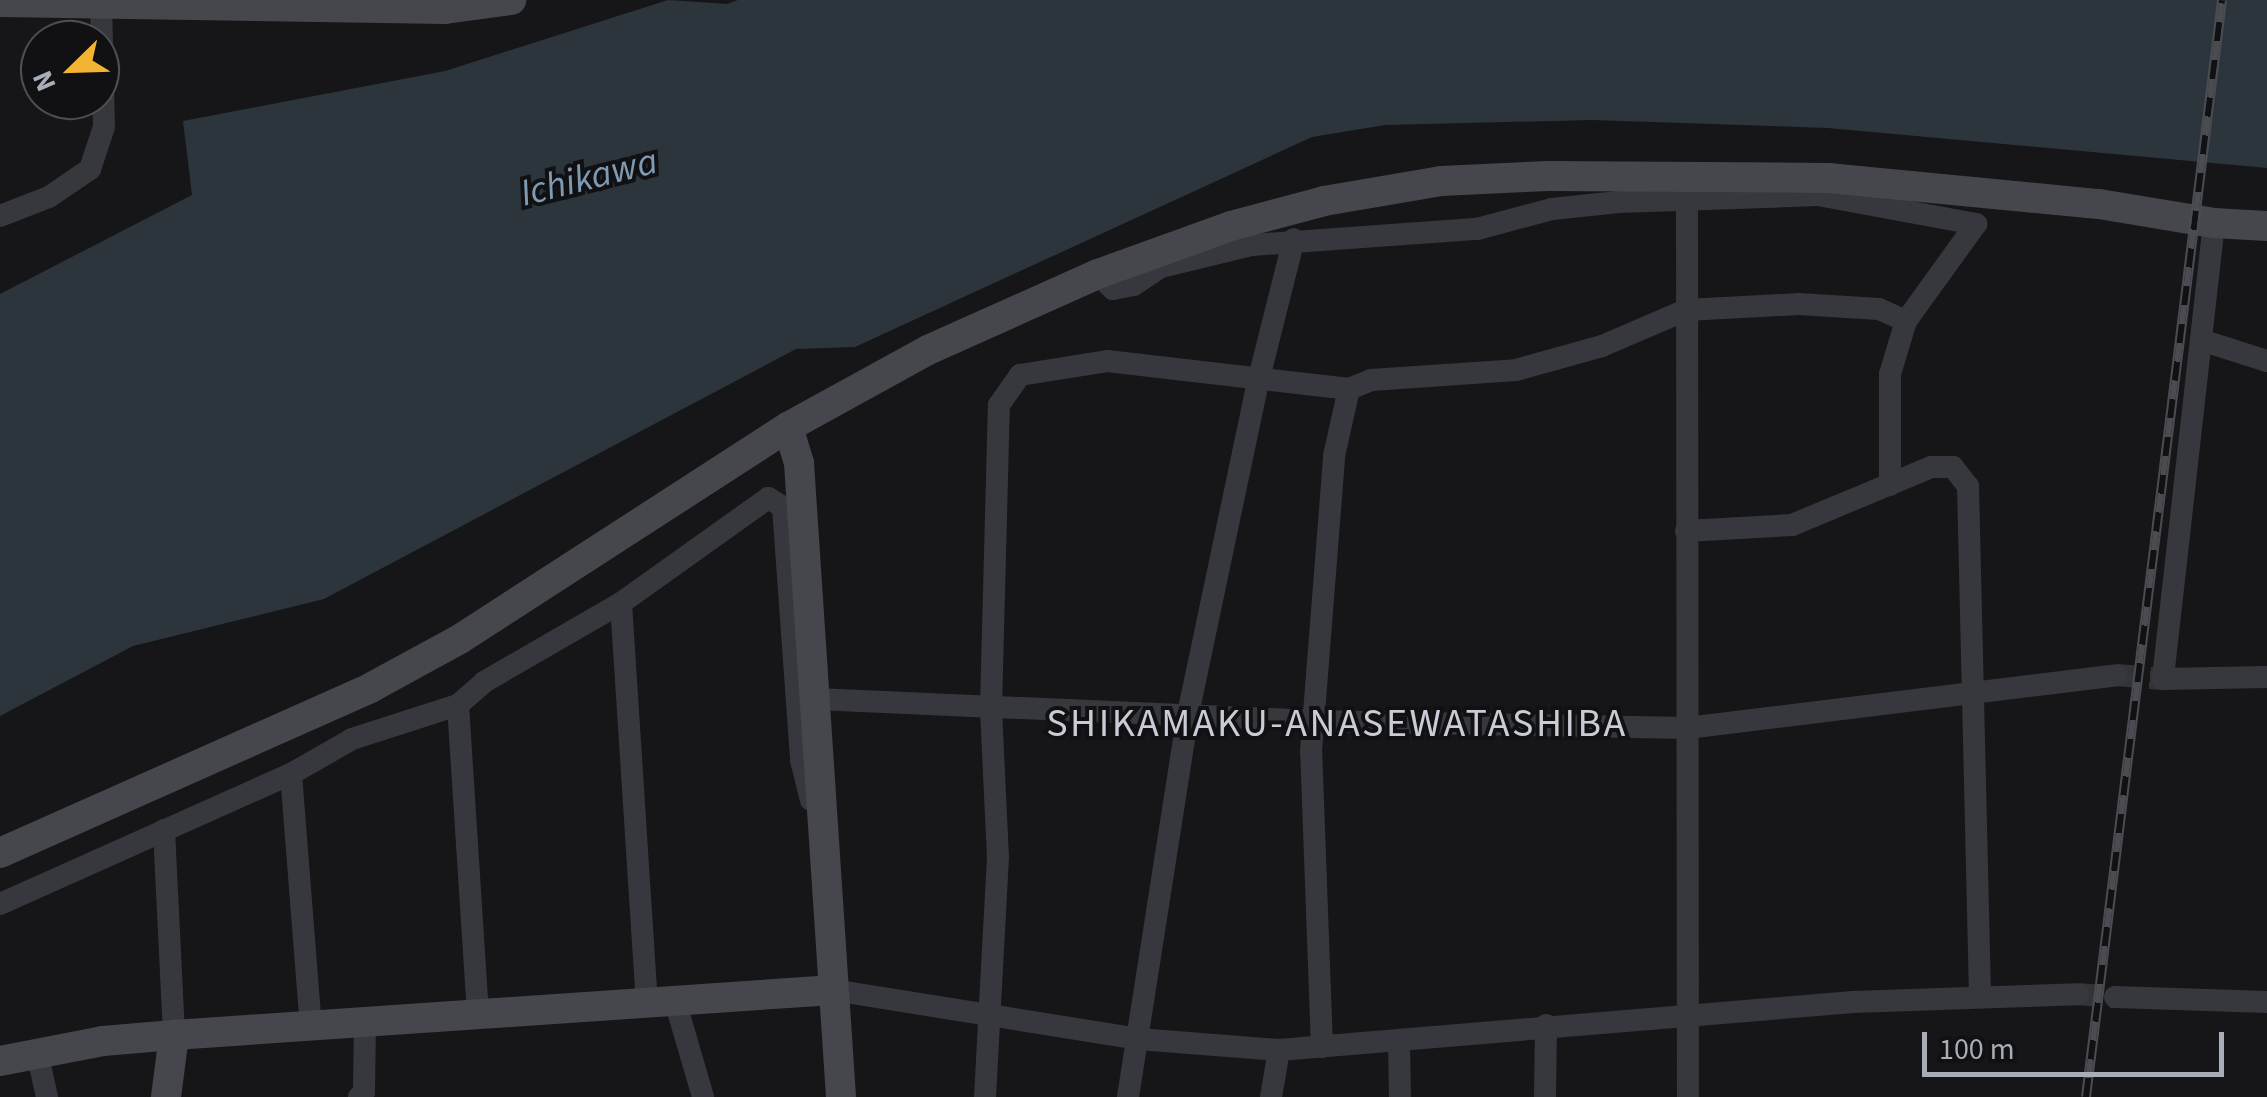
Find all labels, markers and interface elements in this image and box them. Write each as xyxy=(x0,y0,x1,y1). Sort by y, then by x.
north arrow xyxy=(20,20,120,120)
text: N xyxy=(22,65,66,97)
water label: Ichikawa xyxy=(516,139,662,217)
district label: SHIKAMAKU-ANASEWATASHIBA xyxy=(1046,700,1628,748)
scale bar xyxy=(1927,1012,2230,1074)
text: 100 m xyxy=(1939,1028,2015,1071)

